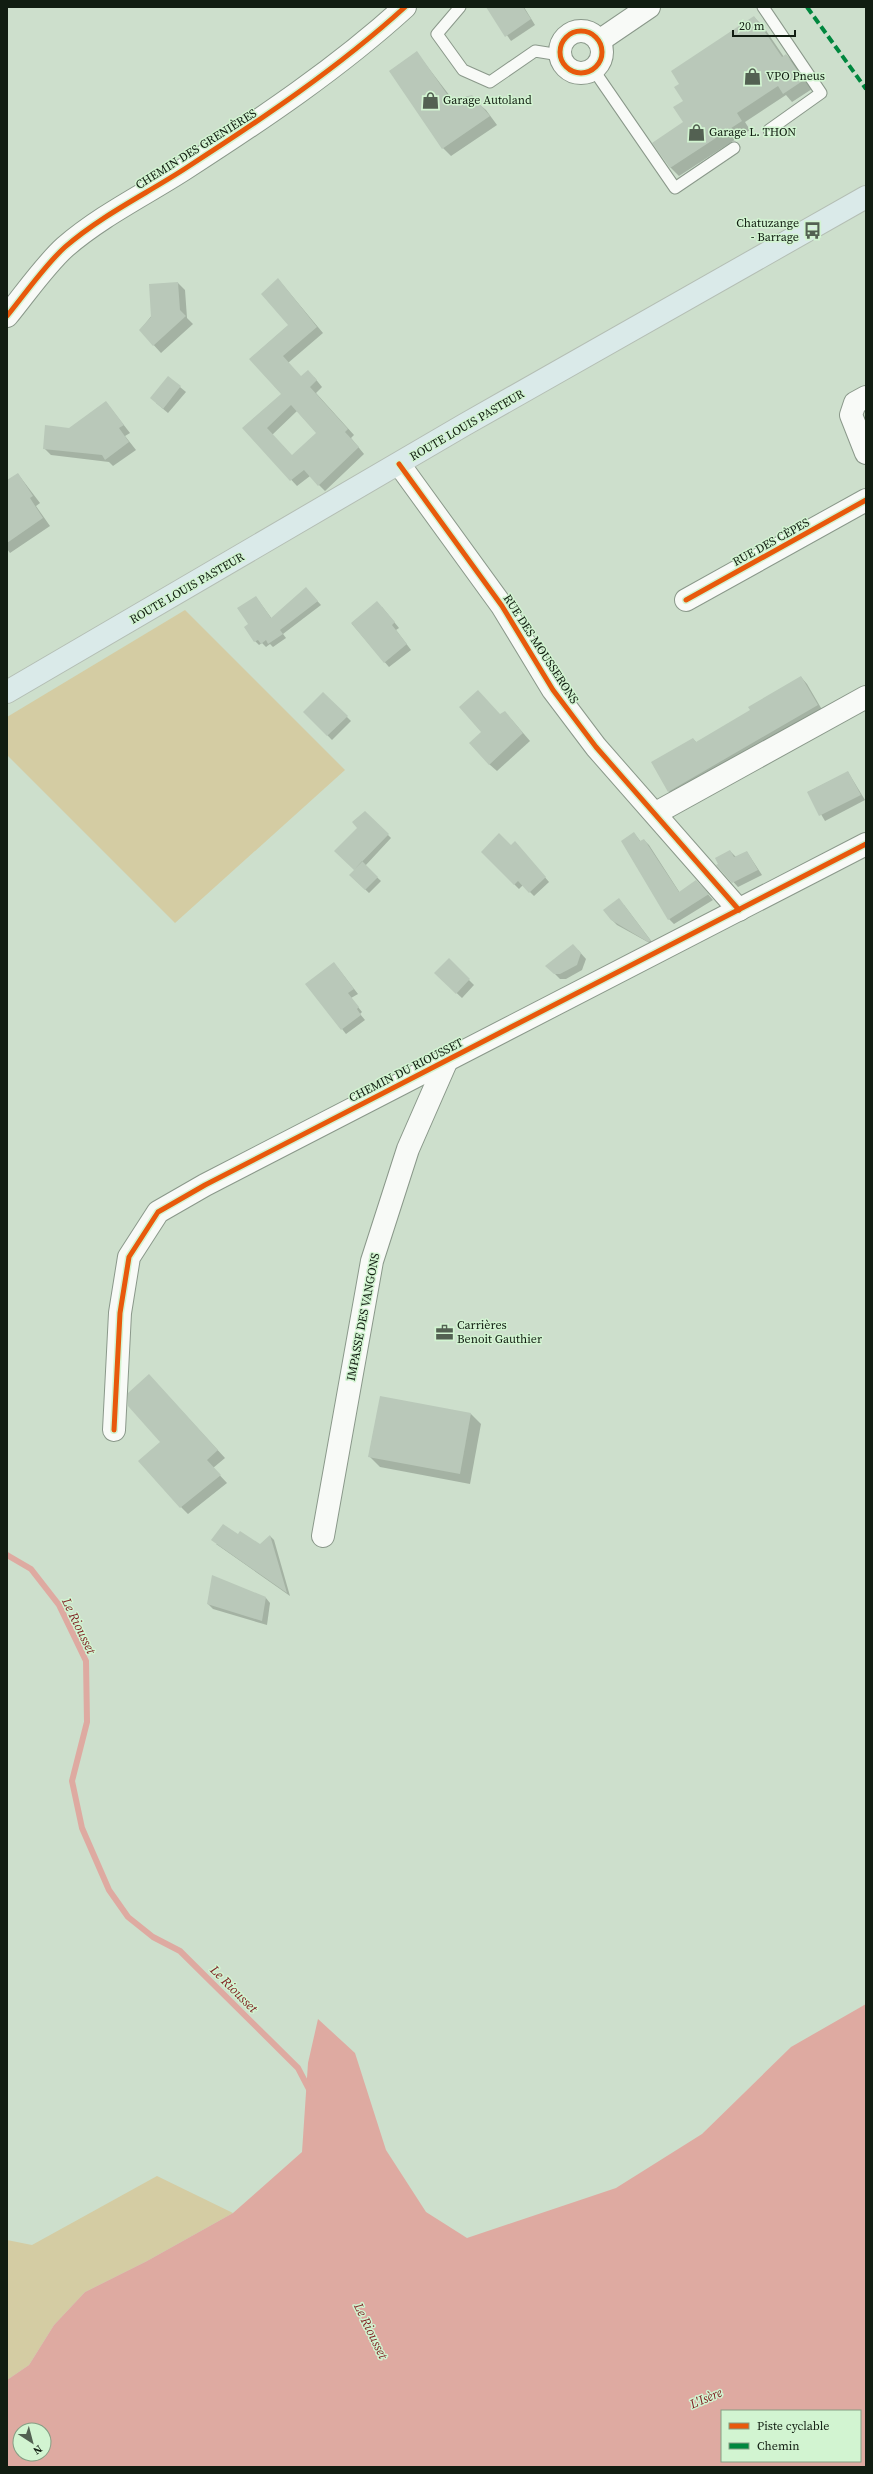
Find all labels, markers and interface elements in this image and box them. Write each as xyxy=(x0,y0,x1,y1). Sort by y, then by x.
scale bar xyxy=(733,12,795,38)
text: 20 m xyxy=(739,18,765,34)
shop icon: VPO Pneus xyxy=(743,66,763,86)
place label: VPO Pneus xyxy=(766,68,825,84)
shop icon: Garage Autoland xyxy=(420,90,440,110)
place label: Garage Autoland xyxy=(443,92,532,108)
street label: CHEMIN DES GRENIÈRES xyxy=(132,105,260,193)
shop icon: Garage L. THON xyxy=(686,122,706,142)
place label: Garage L. THON xyxy=(709,124,796,140)
place label: Chatuzange - Barrage xyxy=(736,215,799,245)
bus stop icon: Chatuzange - Barrage xyxy=(802,220,822,240)
street label: ROUTE LOUIS PASTEUR xyxy=(407,386,527,464)
street label: RUE DES CÈPES xyxy=(730,514,812,570)
street label: ROUTE LOUIS PASTEUR xyxy=(127,549,247,627)
street label: RUE DES MOUSSERONS xyxy=(500,591,582,707)
street label: CHEMIN DU RIOUSSET xyxy=(346,1034,467,1106)
street label: IMPASSE DES VANGONS xyxy=(343,1252,383,1382)
place label: Carrières Benoit Gauthier xyxy=(457,1317,542,1347)
office icon: Carrières Benoit Gauthier xyxy=(434,1322,454,1342)
water label: Le Riousset xyxy=(58,1594,100,1658)
water label: Le Riousset xyxy=(206,1961,262,2017)
water label: Le Riousset xyxy=(350,2299,392,2363)
water label: L'Isère xyxy=(686,2383,725,2413)
legend xyxy=(721,2410,861,2462)
text: Piste cyclable xyxy=(757,2418,829,2434)
north arrow xyxy=(12,2422,52,2462)
text: Chemin xyxy=(757,2438,800,2454)
text: N xyxy=(30,2441,45,2458)

